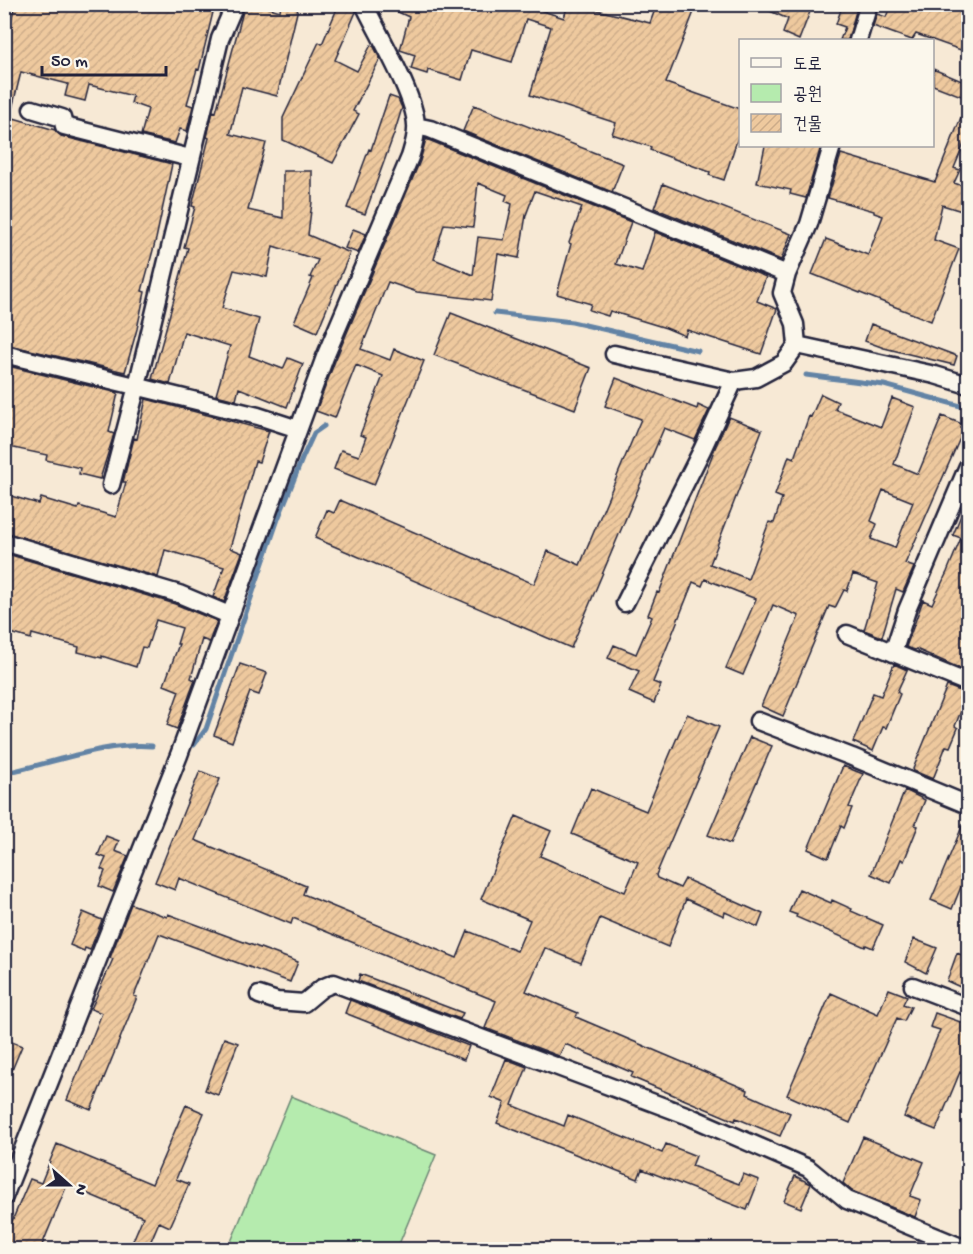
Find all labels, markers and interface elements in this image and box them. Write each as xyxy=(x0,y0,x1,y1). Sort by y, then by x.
scale bar xyxy=(42,39,166,77)
legend xyxy=(739,39,934,147)
text: 50 m xyxy=(51,52,88,73)
text: 도로 xyxy=(793,55,822,76)
text: 공원 xyxy=(793,85,822,106)
text: 건물 xyxy=(793,115,822,136)
north arrow xyxy=(39,1155,99,1215)
text: N xyxy=(69,1181,90,1198)

